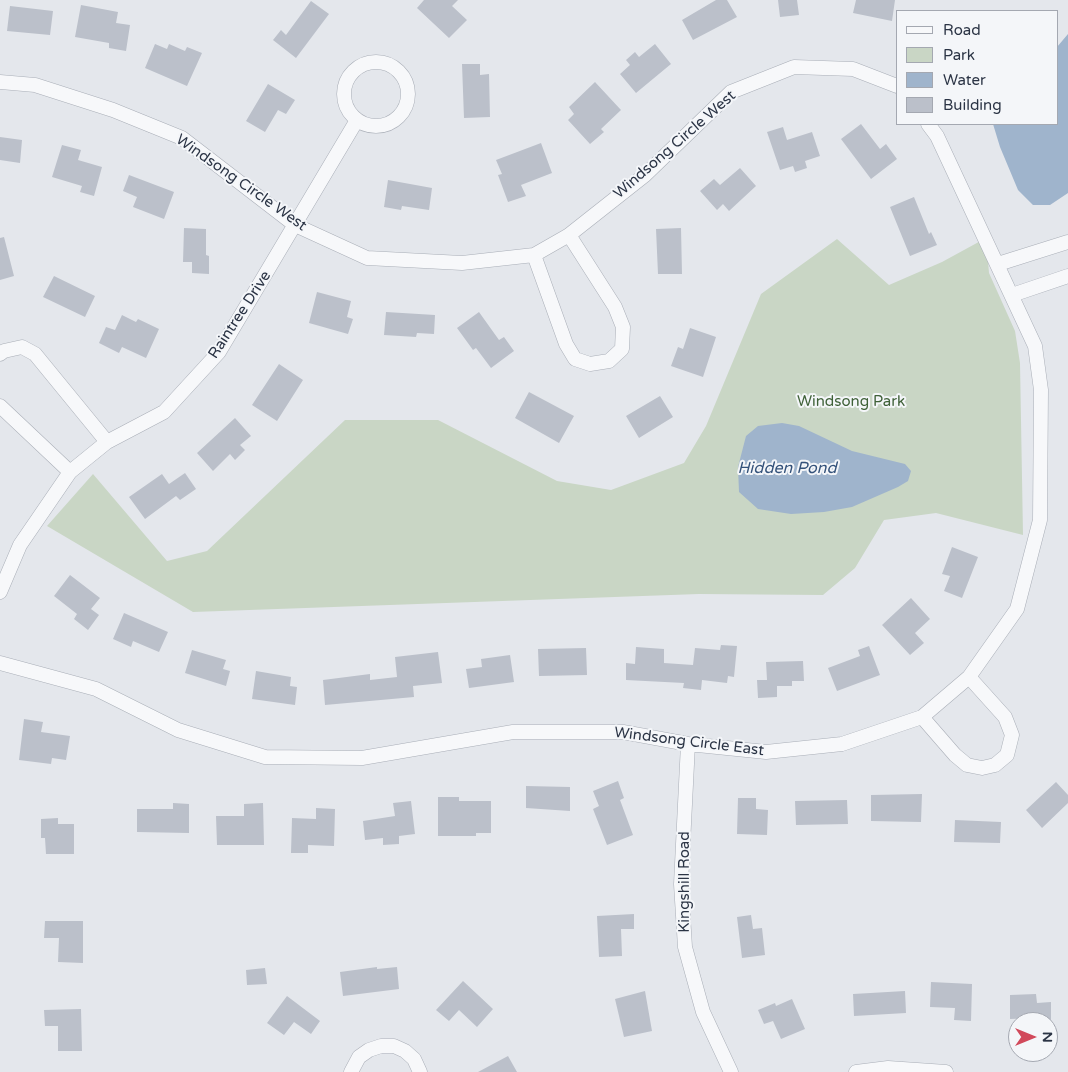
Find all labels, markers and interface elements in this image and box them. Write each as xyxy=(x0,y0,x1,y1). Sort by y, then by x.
legend xyxy=(896,10,1058,125)
text: Road xyxy=(943,21,981,39)
text: Park xyxy=(943,46,975,64)
text: Water xyxy=(943,71,986,89)
street label: Windsong Circle West xyxy=(610,87,740,203)
text: Building xyxy=(943,96,1002,114)
street label: Windsong Circle West xyxy=(172,131,310,235)
street label: Raintree Drive xyxy=(205,268,275,362)
park label: Windsong Park xyxy=(797,393,905,411)
water label: Hidden Pond xyxy=(737,459,837,479)
street label: Windsong Circle East xyxy=(613,724,765,760)
street label: Kingshill Road xyxy=(676,831,694,933)
north arrow xyxy=(1008,1012,1058,1062)
text: N xyxy=(1039,1031,1056,1043)

